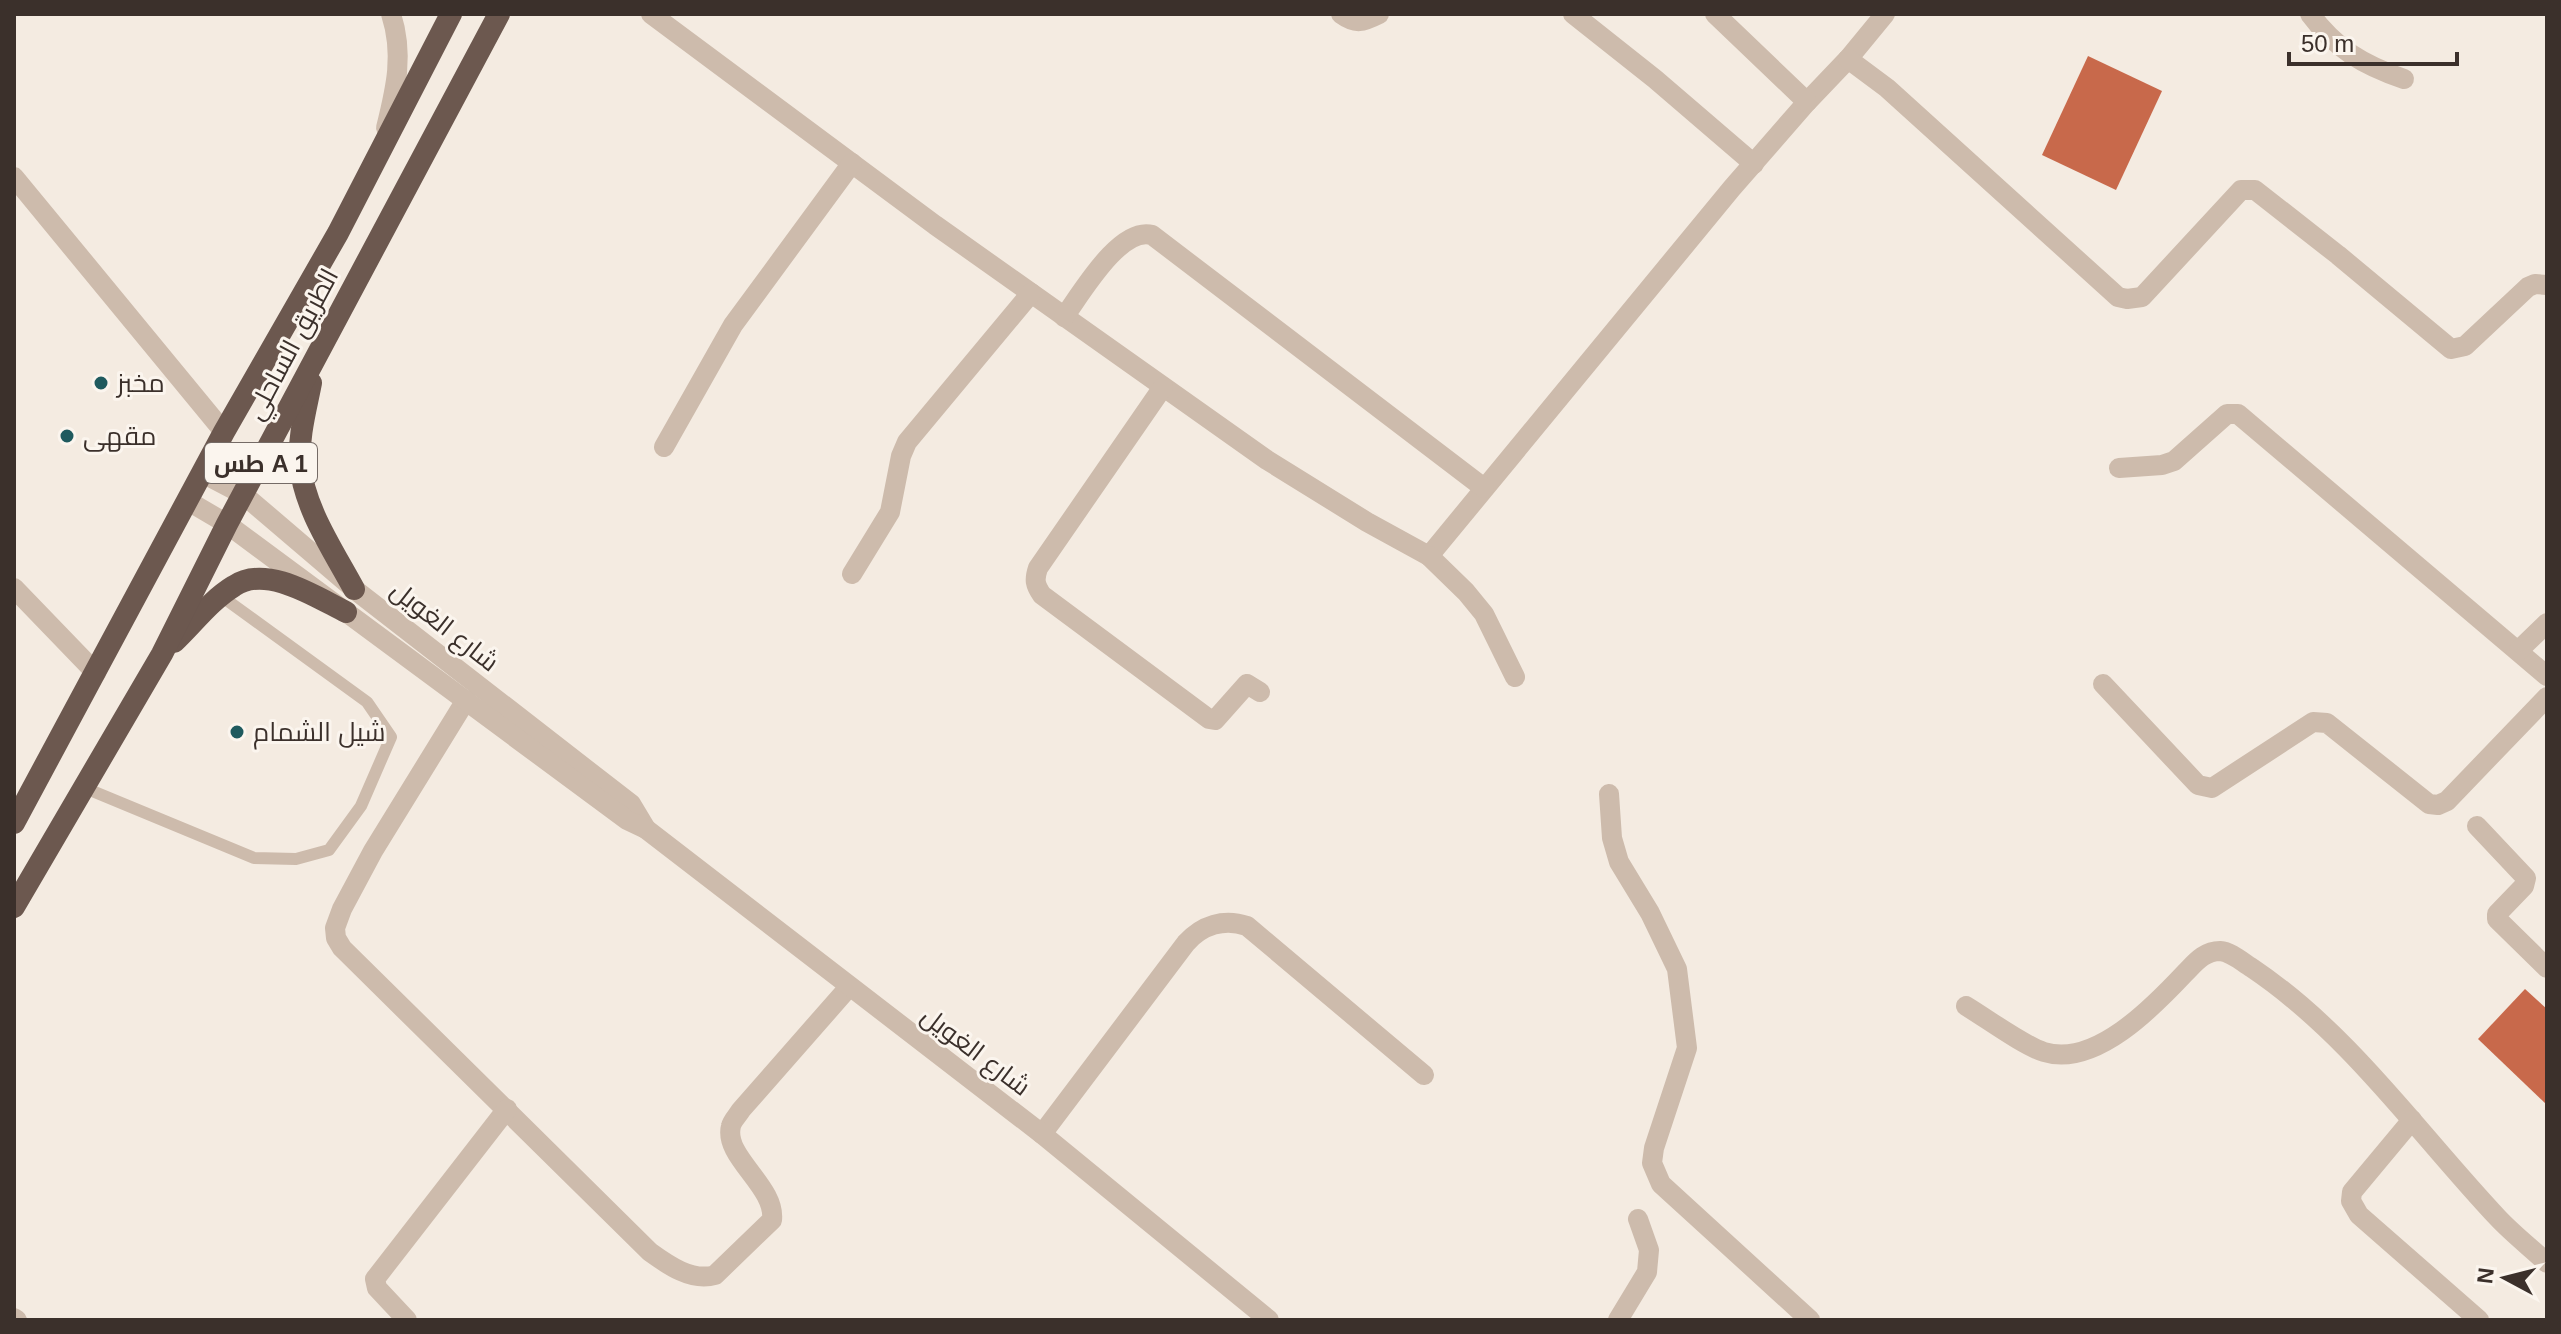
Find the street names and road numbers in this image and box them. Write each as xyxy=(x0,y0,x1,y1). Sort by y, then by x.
street label: الطريق الساحلي xyxy=(240,263,350,428)
road number: طس A 1 xyxy=(205,443,317,483)
street label: شارع الغويل xyxy=(384,575,505,679)
street label: شارع الغويل xyxy=(914,1000,1036,1103)

